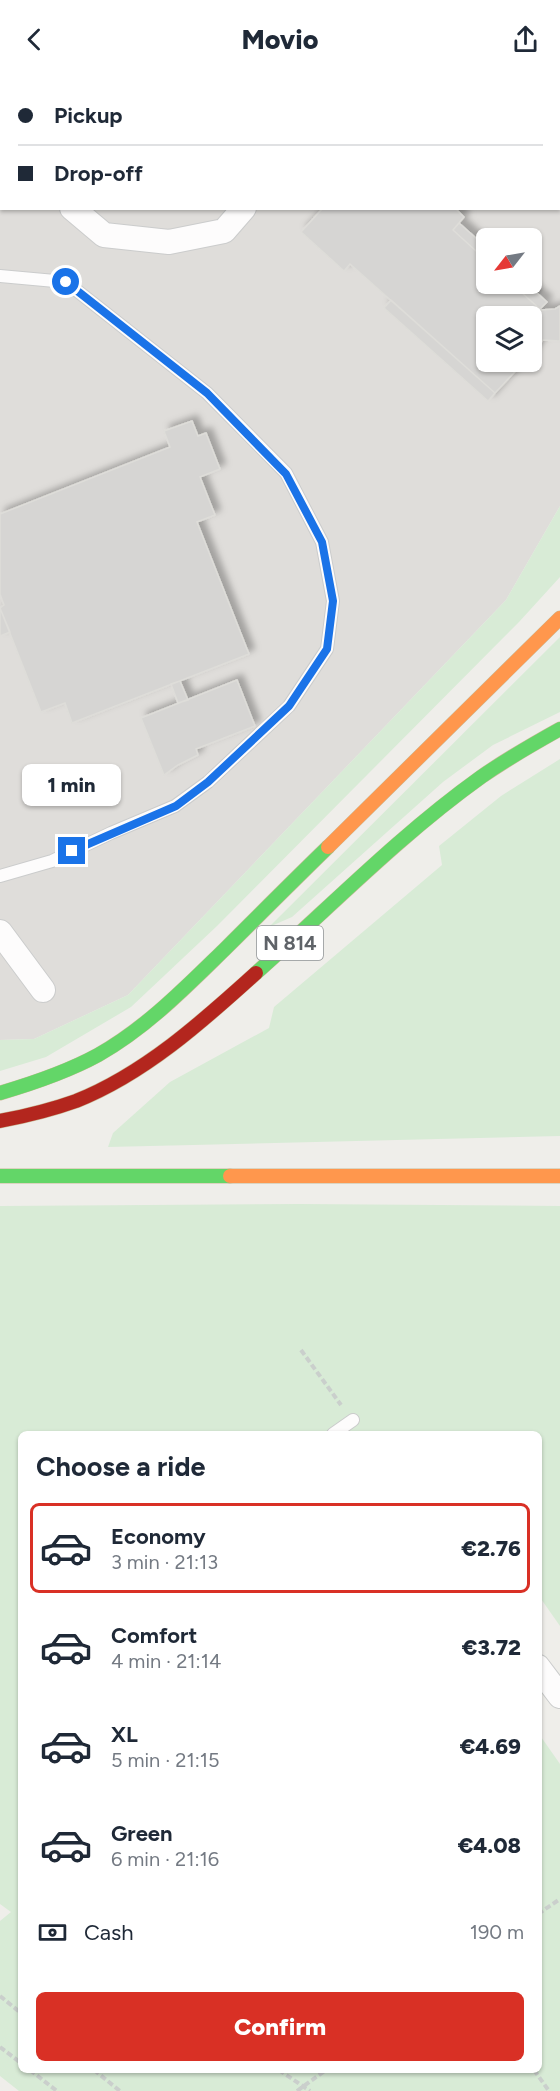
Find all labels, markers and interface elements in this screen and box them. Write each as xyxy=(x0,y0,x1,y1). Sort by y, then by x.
icon: back xyxy=(18,23,51,56)
text: Movio xyxy=(242,23,318,56)
icon: share xyxy=(509,23,542,56)
text: Pickup xyxy=(54,102,123,129)
text: Drop-off xyxy=(54,160,143,187)
north arrow xyxy=(476,228,542,294)
map controls xyxy=(476,228,542,372)
route start xyxy=(52,268,79,295)
button: layers xyxy=(476,306,542,372)
callout: 1 min xyxy=(22,764,122,806)
text: 1 min xyxy=(48,773,95,797)
route end xyxy=(58,837,85,864)
road number: N 814 xyxy=(257,926,323,960)
text: Choose a ride xyxy=(36,1450,205,1483)
icon: car xyxy=(39,1521,93,1575)
text: Economy xyxy=(111,1523,206,1550)
text: €2.76 xyxy=(461,1535,521,1562)
text: 3 min · 21:13 xyxy=(111,1550,218,1574)
icon: car xyxy=(39,1620,93,1674)
text: Comfort xyxy=(111,1622,197,1649)
text: €3.72 xyxy=(462,1634,521,1661)
text: 4 min · 21:14 xyxy=(111,1649,221,1673)
icon: car xyxy=(39,1719,93,1773)
text: XL xyxy=(111,1721,138,1748)
text: €4.69 xyxy=(460,1733,521,1760)
text: 5 min · 21:15 xyxy=(111,1748,219,1772)
icon: car xyxy=(39,1818,93,1872)
text: Green xyxy=(111,1820,173,1847)
text: €4.08 xyxy=(458,1832,521,1859)
text: 6 min · 21:16 xyxy=(111,1847,219,1871)
icon: cash xyxy=(36,1916,69,1949)
text: Cash xyxy=(84,1919,134,1946)
text: 190 m xyxy=(470,1920,524,1944)
button: Confirm xyxy=(36,1992,524,2061)

